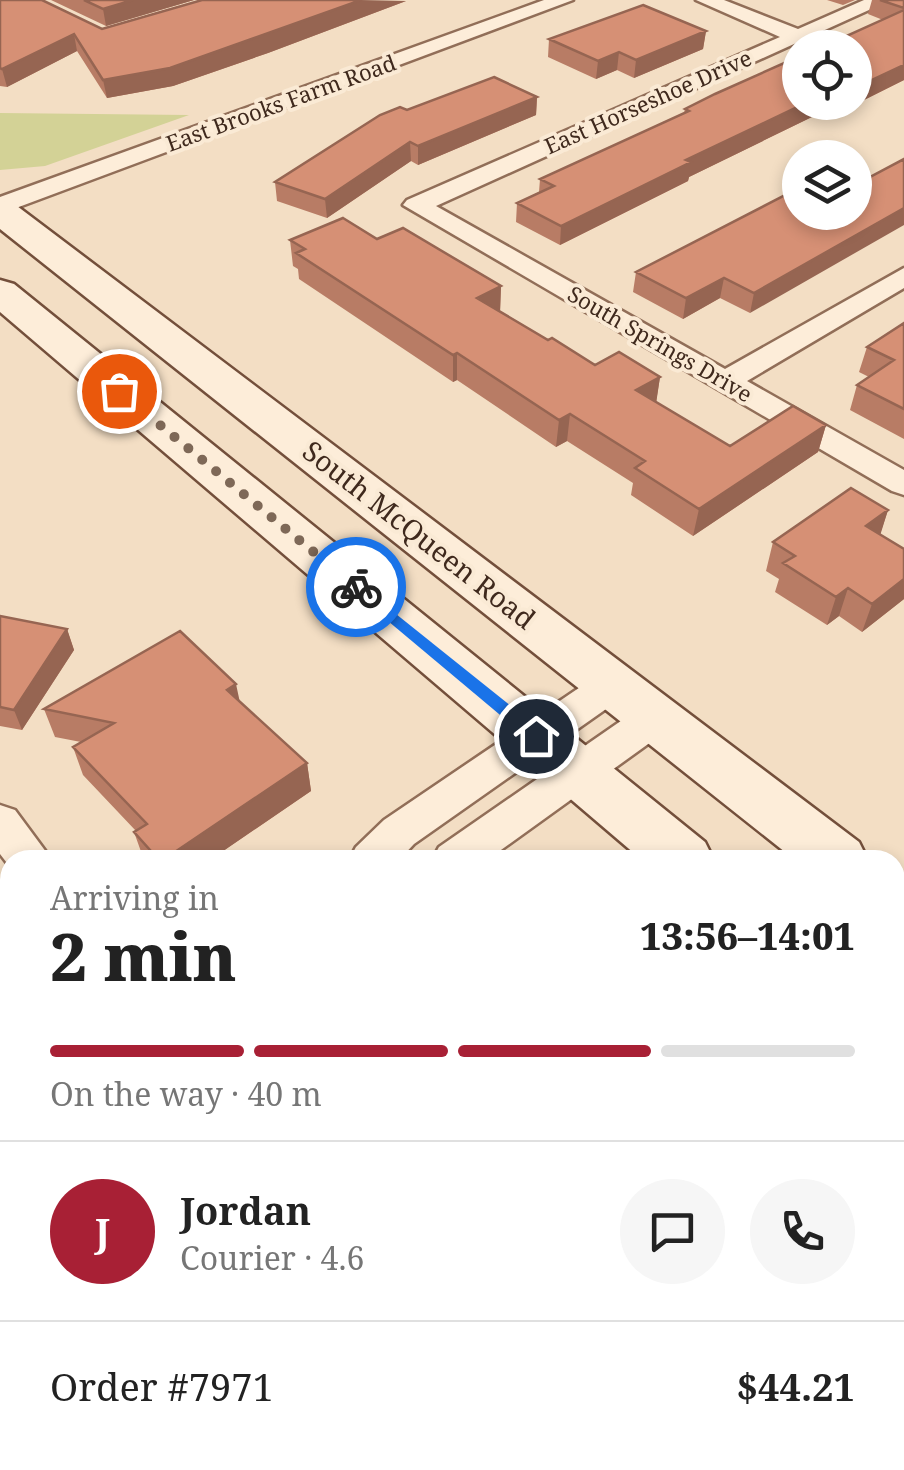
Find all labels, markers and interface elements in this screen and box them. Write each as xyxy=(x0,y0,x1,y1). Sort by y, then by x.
map controls xyxy=(782,30,872,230)
button: locate xyxy=(782,30,872,120)
street label: East Horseshoe Drive xyxy=(539,42,756,160)
street label: East Brooks Farm Road xyxy=(162,46,400,158)
button: layers xyxy=(782,140,872,230)
street label: South Springs Drive xyxy=(563,278,758,408)
pin xyxy=(77,349,162,434)
icon: bag xyxy=(92,364,147,419)
street label: South McQueen Road xyxy=(295,431,544,637)
courier xyxy=(306,537,406,637)
icon: bike xyxy=(329,560,384,615)
pin xyxy=(494,694,579,779)
icon: home xyxy=(509,709,564,764)
text: Arriving in xyxy=(50,876,219,919)
text: 13:56–14:01 xyxy=(640,909,855,961)
text: 2 min xyxy=(50,912,237,1000)
text: On the way · 40 m xyxy=(50,1072,322,1115)
button: chat xyxy=(620,1179,725,1284)
button: phone xyxy=(750,1179,855,1284)
text: Jordan xyxy=(180,1184,311,1236)
text: J xyxy=(95,1205,110,1257)
text: Courier · 4.6 xyxy=(180,1236,364,1279)
text: Order #7971 xyxy=(50,1360,274,1412)
text: $44.21 xyxy=(736,1360,855,1412)

